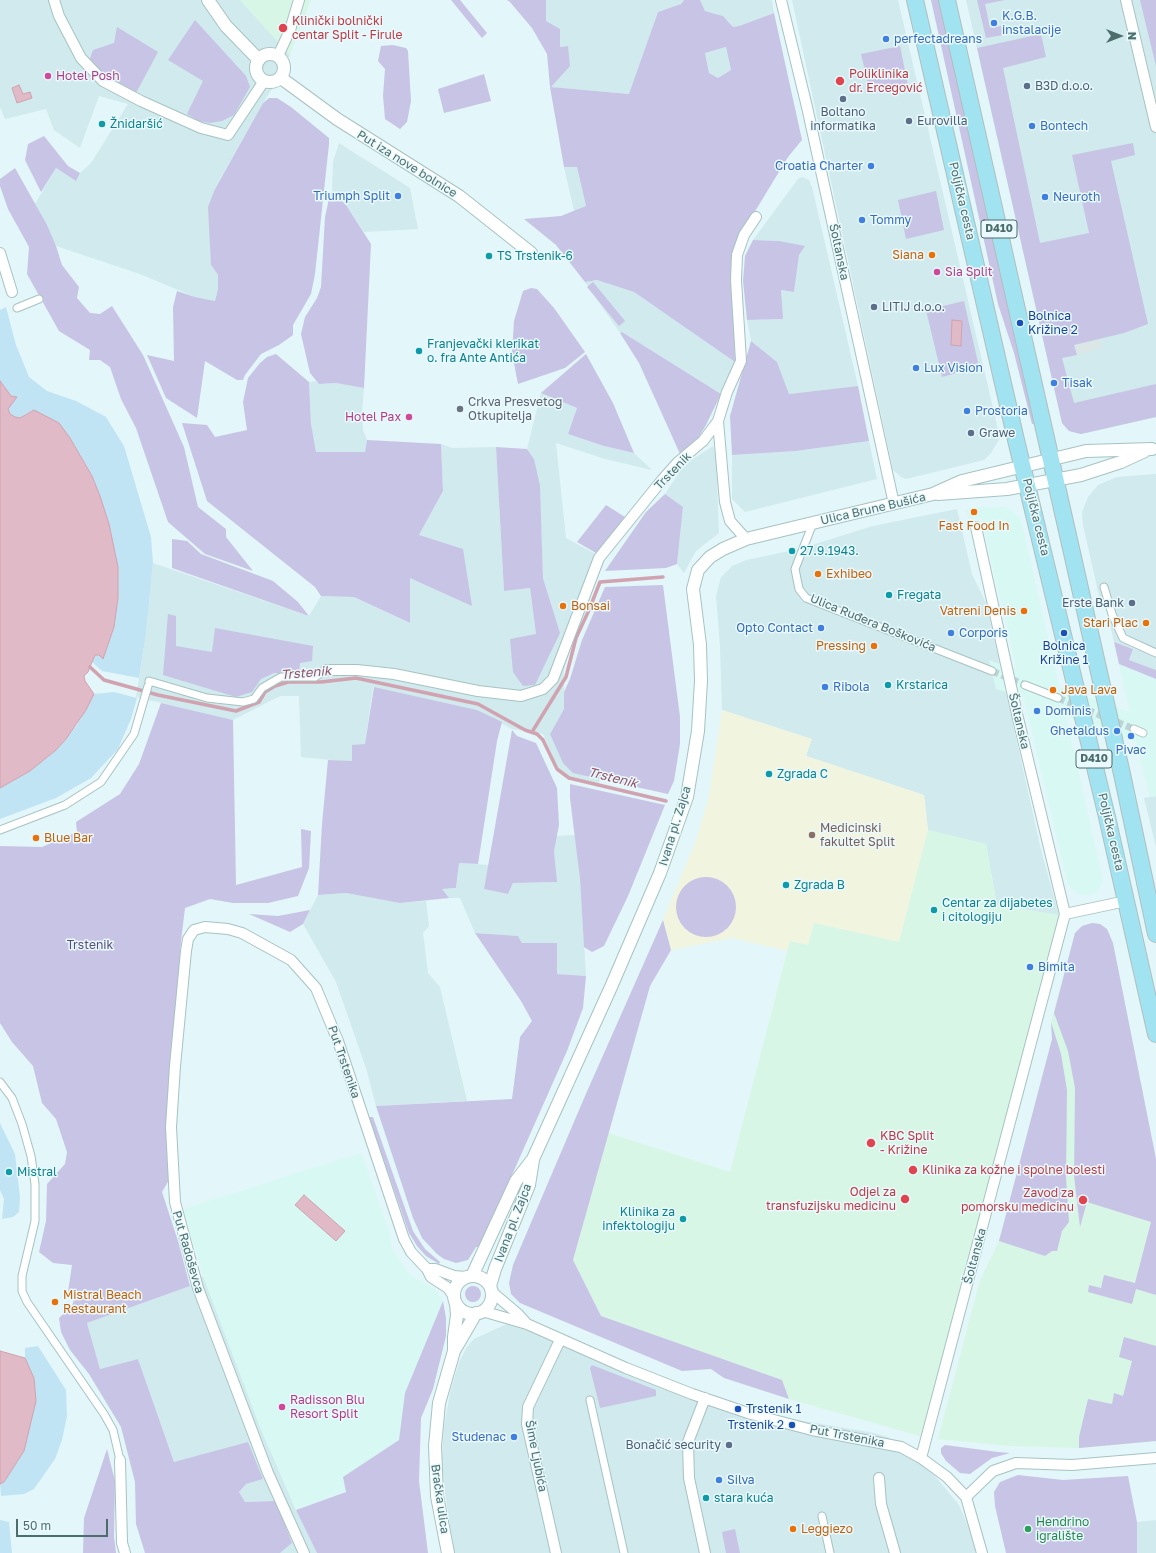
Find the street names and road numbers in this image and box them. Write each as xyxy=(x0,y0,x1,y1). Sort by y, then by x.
street label: Put iza nove bolnice xyxy=(354,127,460,201)
street label: Poljička cesta xyxy=(946,161,978,241)
road number: D410 xyxy=(981,220,1017,238)
street label: Šoltanska xyxy=(826,223,852,281)
street label: Trstenik xyxy=(652,449,694,493)
street label: Poljička cesta xyxy=(1019,477,1053,557)
street label: Ulica Brune Bušića xyxy=(819,490,927,528)
street label: Ulica Ruđera Boškovića xyxy=(808,591,938,655)
street label: Šoltanska xyxy=(1006,691,1032,751)
road number: D410 xyxy=(1076,750,1112,768)
street label: Ivana pl. Zajca xyxy=(656,784,694,868)
street label: Poljička cesta xyxy=(1095,792,1127,872)
street label: Put Trstenika xyxy=(325,1024,363,1100)
street label: Ivana pl. Zajca xyxy=(491,1182,535,1264)
street label: Put Radoševca xyxy=(169,1209,207,1295)
street label: Šoltanska xyxy=(961,1226,989,1286)
street label: Šime Ljubića xyxy=(522,1419,550,1493)
street label: Put Trstenika xyxy=(808,1422,886,1450)
street label: Bračka ulica xyxy=(428,1463,452,1535)

